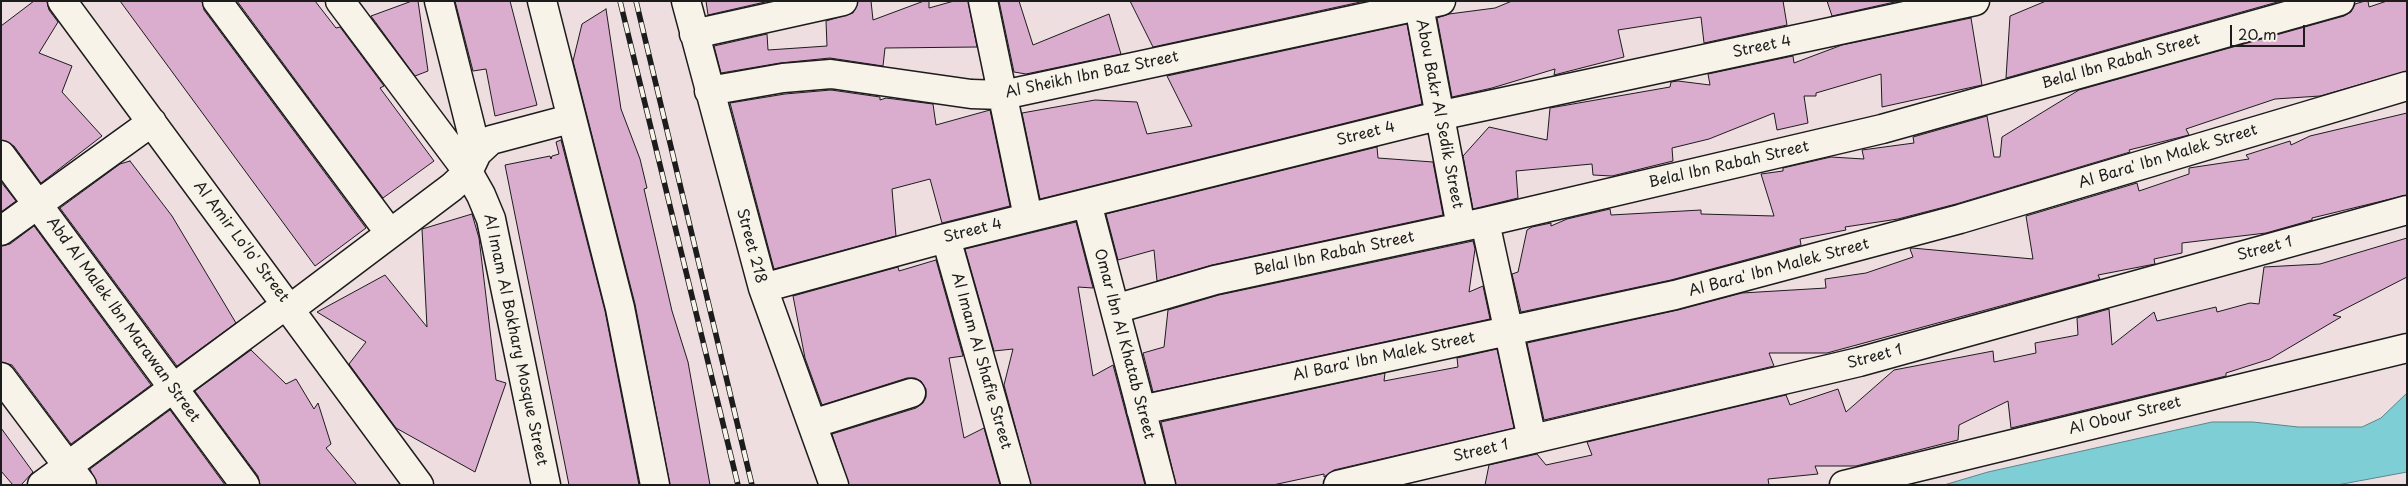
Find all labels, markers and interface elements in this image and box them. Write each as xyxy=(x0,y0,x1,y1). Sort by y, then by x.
scale bar xyxy=(2233,15,2308,47)
street label: Abou Bakr Al Sedik Street xyxy=(1412,18,1466,210)
text: 20 m xyxy=(2238,22,2277,45)
street label: Belal Ibn Rabah Street xyxy=(2040,31,2202,93)
street label: Street 4 xyxy=(1731,32,1793,62)
street label: Al Sheikh Ibn Baz Street xyxy=(1004,48,1180,102)
street label: Street 4 xyxy=(1335,118,1397,150)
street label: Al Bara' Ibn Malek Street xyxy=(2077,121,2259,193)
street label: Belal Ibn Rabah Street xyxy=(1647,138,1811,192)
street label: Al Amir Lo'lo' Street xyxy=(190,178,292,306)
street label: Street 218 xyxy=(732,207,770,285)
street label: Al Imam Al Bokhary Mosque Street xyxy=(479,212,551,468)
street label: Abd Al Malek Ibn Marawan Street xyxy=(42,214,204,426)
street label: Street 4 xyxy=(942,215,1004,247)
street label: Belal Ibn Rabah Street xyxy=(1252,228,1416,280)
street label: Street 1 xyxy=(2235,233,2295,265)
street label: Al Bara' Ibn Malek Street xyxy=(1687,235,1871,301)
street label: Omar Ibn Al Khatab Street xyxy=(1090,247,1158,441)
street label: Al Imam Al Shafie Street xyxy=(947,271,1015,451)
street label: Al Bara' Ibn Malek Street xyxy=(1291,329,1477,385)
street label: Street 1 xyxy=(1845,341,1905,373)
street label: Al Obour Street xyxy=(2067,393,2183,439)
street label: Street 1 xyxy=(1452,436,1510,466)

